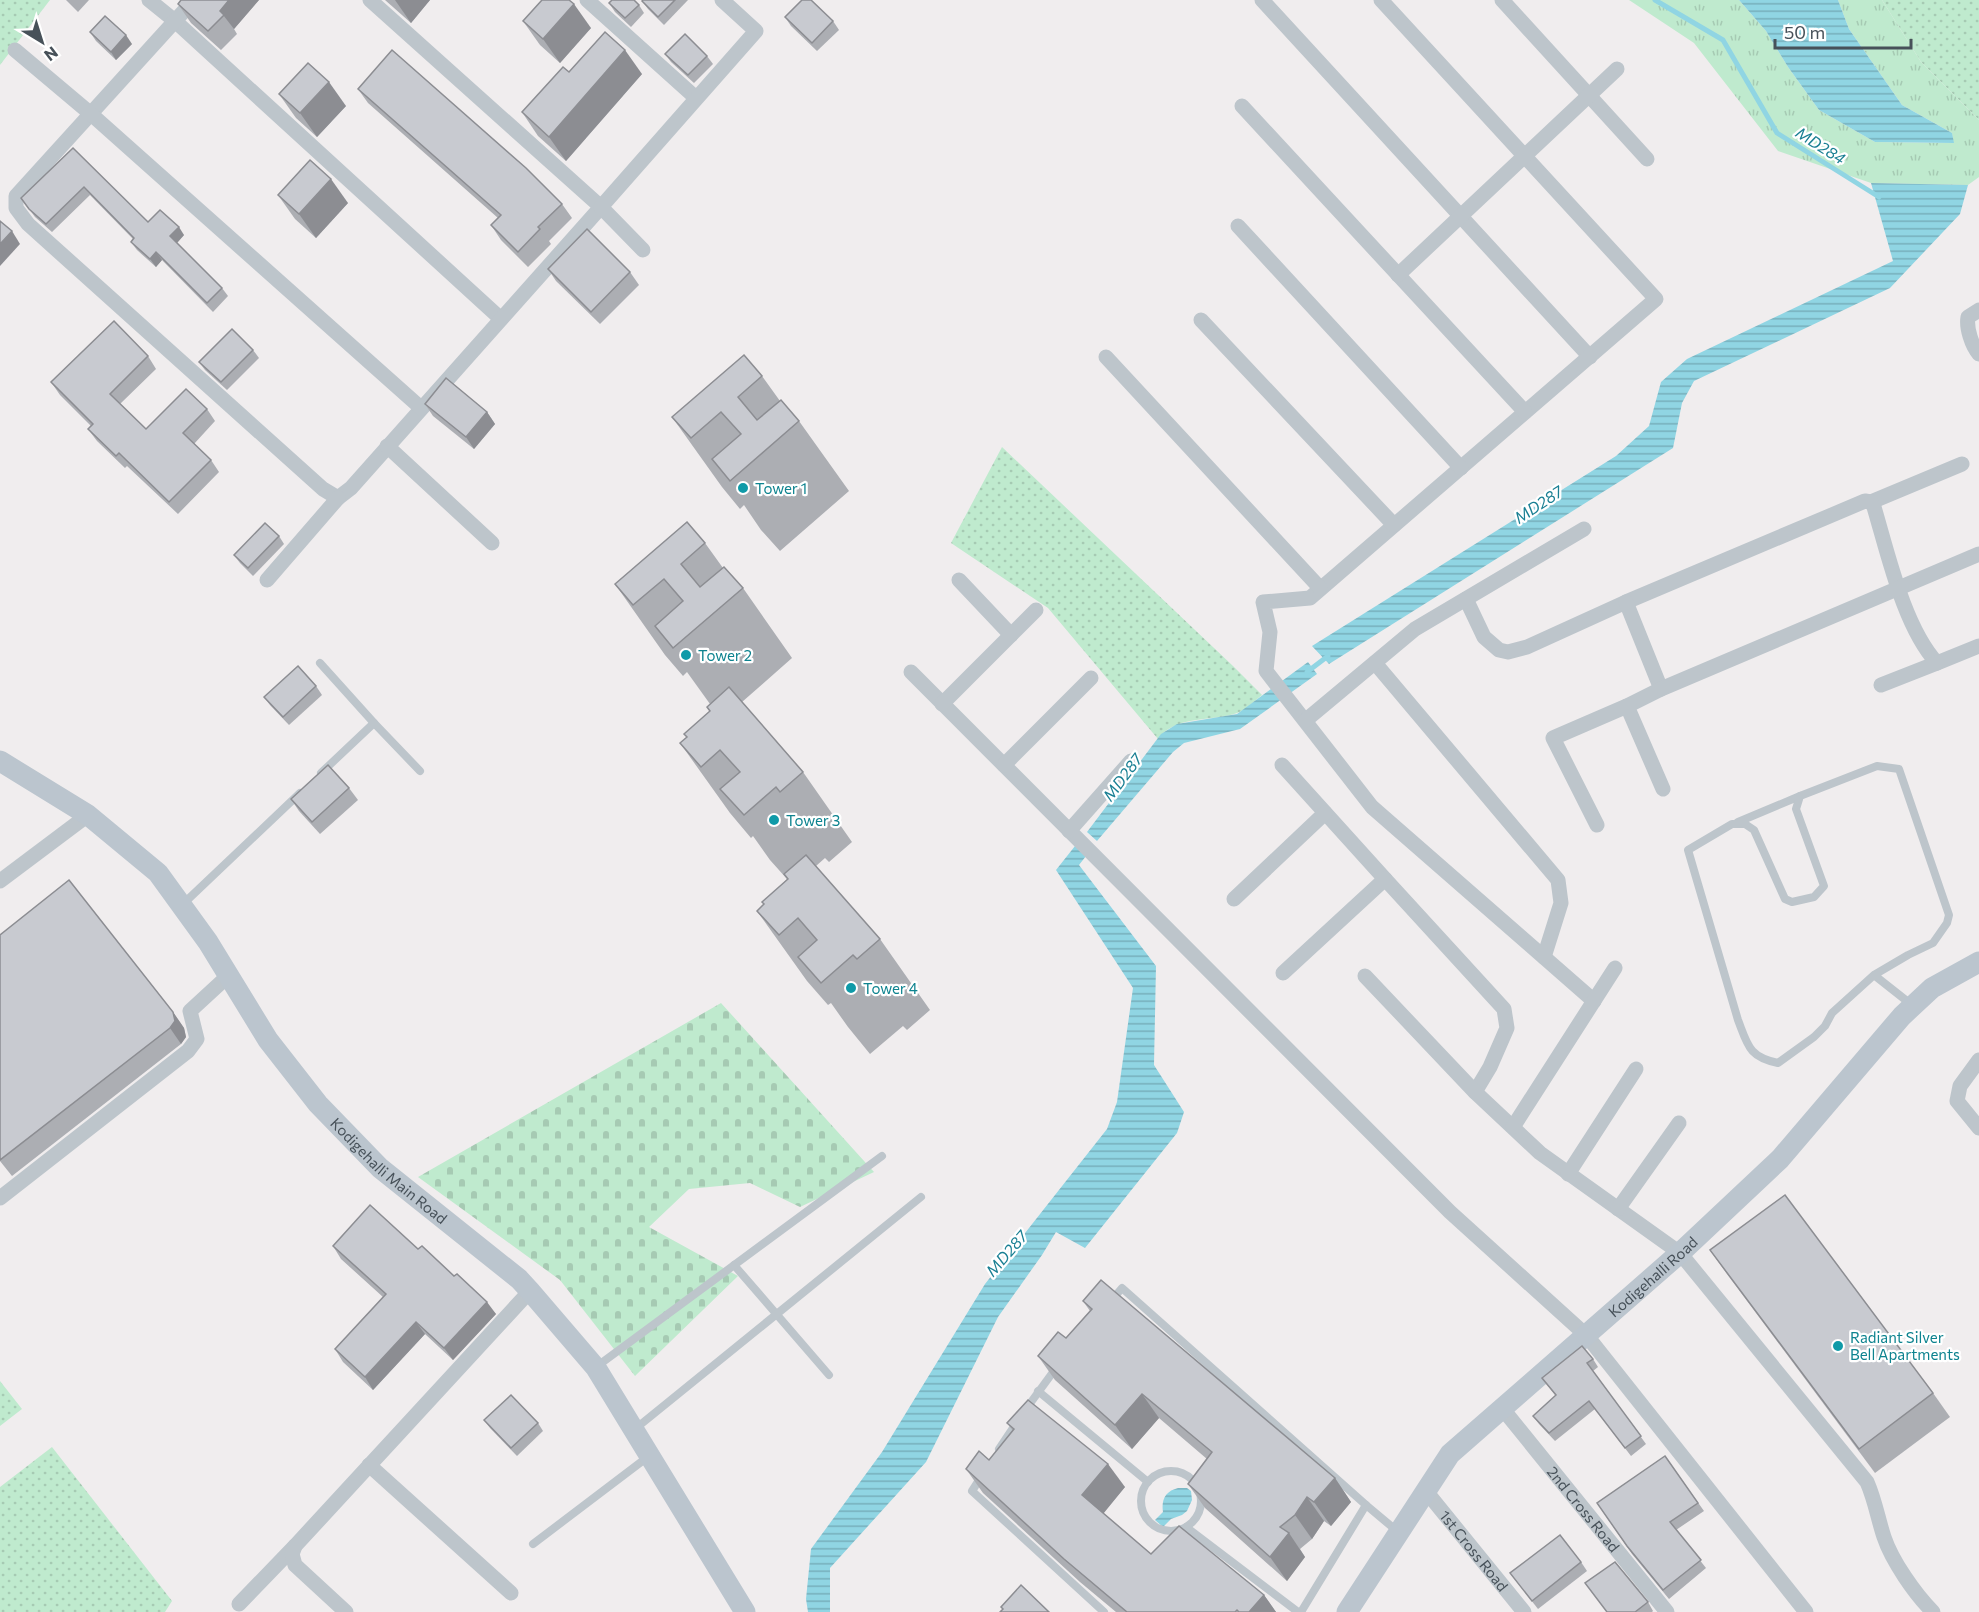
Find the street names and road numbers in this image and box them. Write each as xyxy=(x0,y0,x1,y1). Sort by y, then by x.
street label: Kodigehalli Main Road xyxy=(327,1114,451,1227)
street label: Kodigehalli Road xyxy=(1604,1232,1701,1321)
street label: 2nd Cross Road xyxy=(1544,1463,1624,1556)
street label: 1st Cross Road xyxy=(1436,1507,1512,1595)

